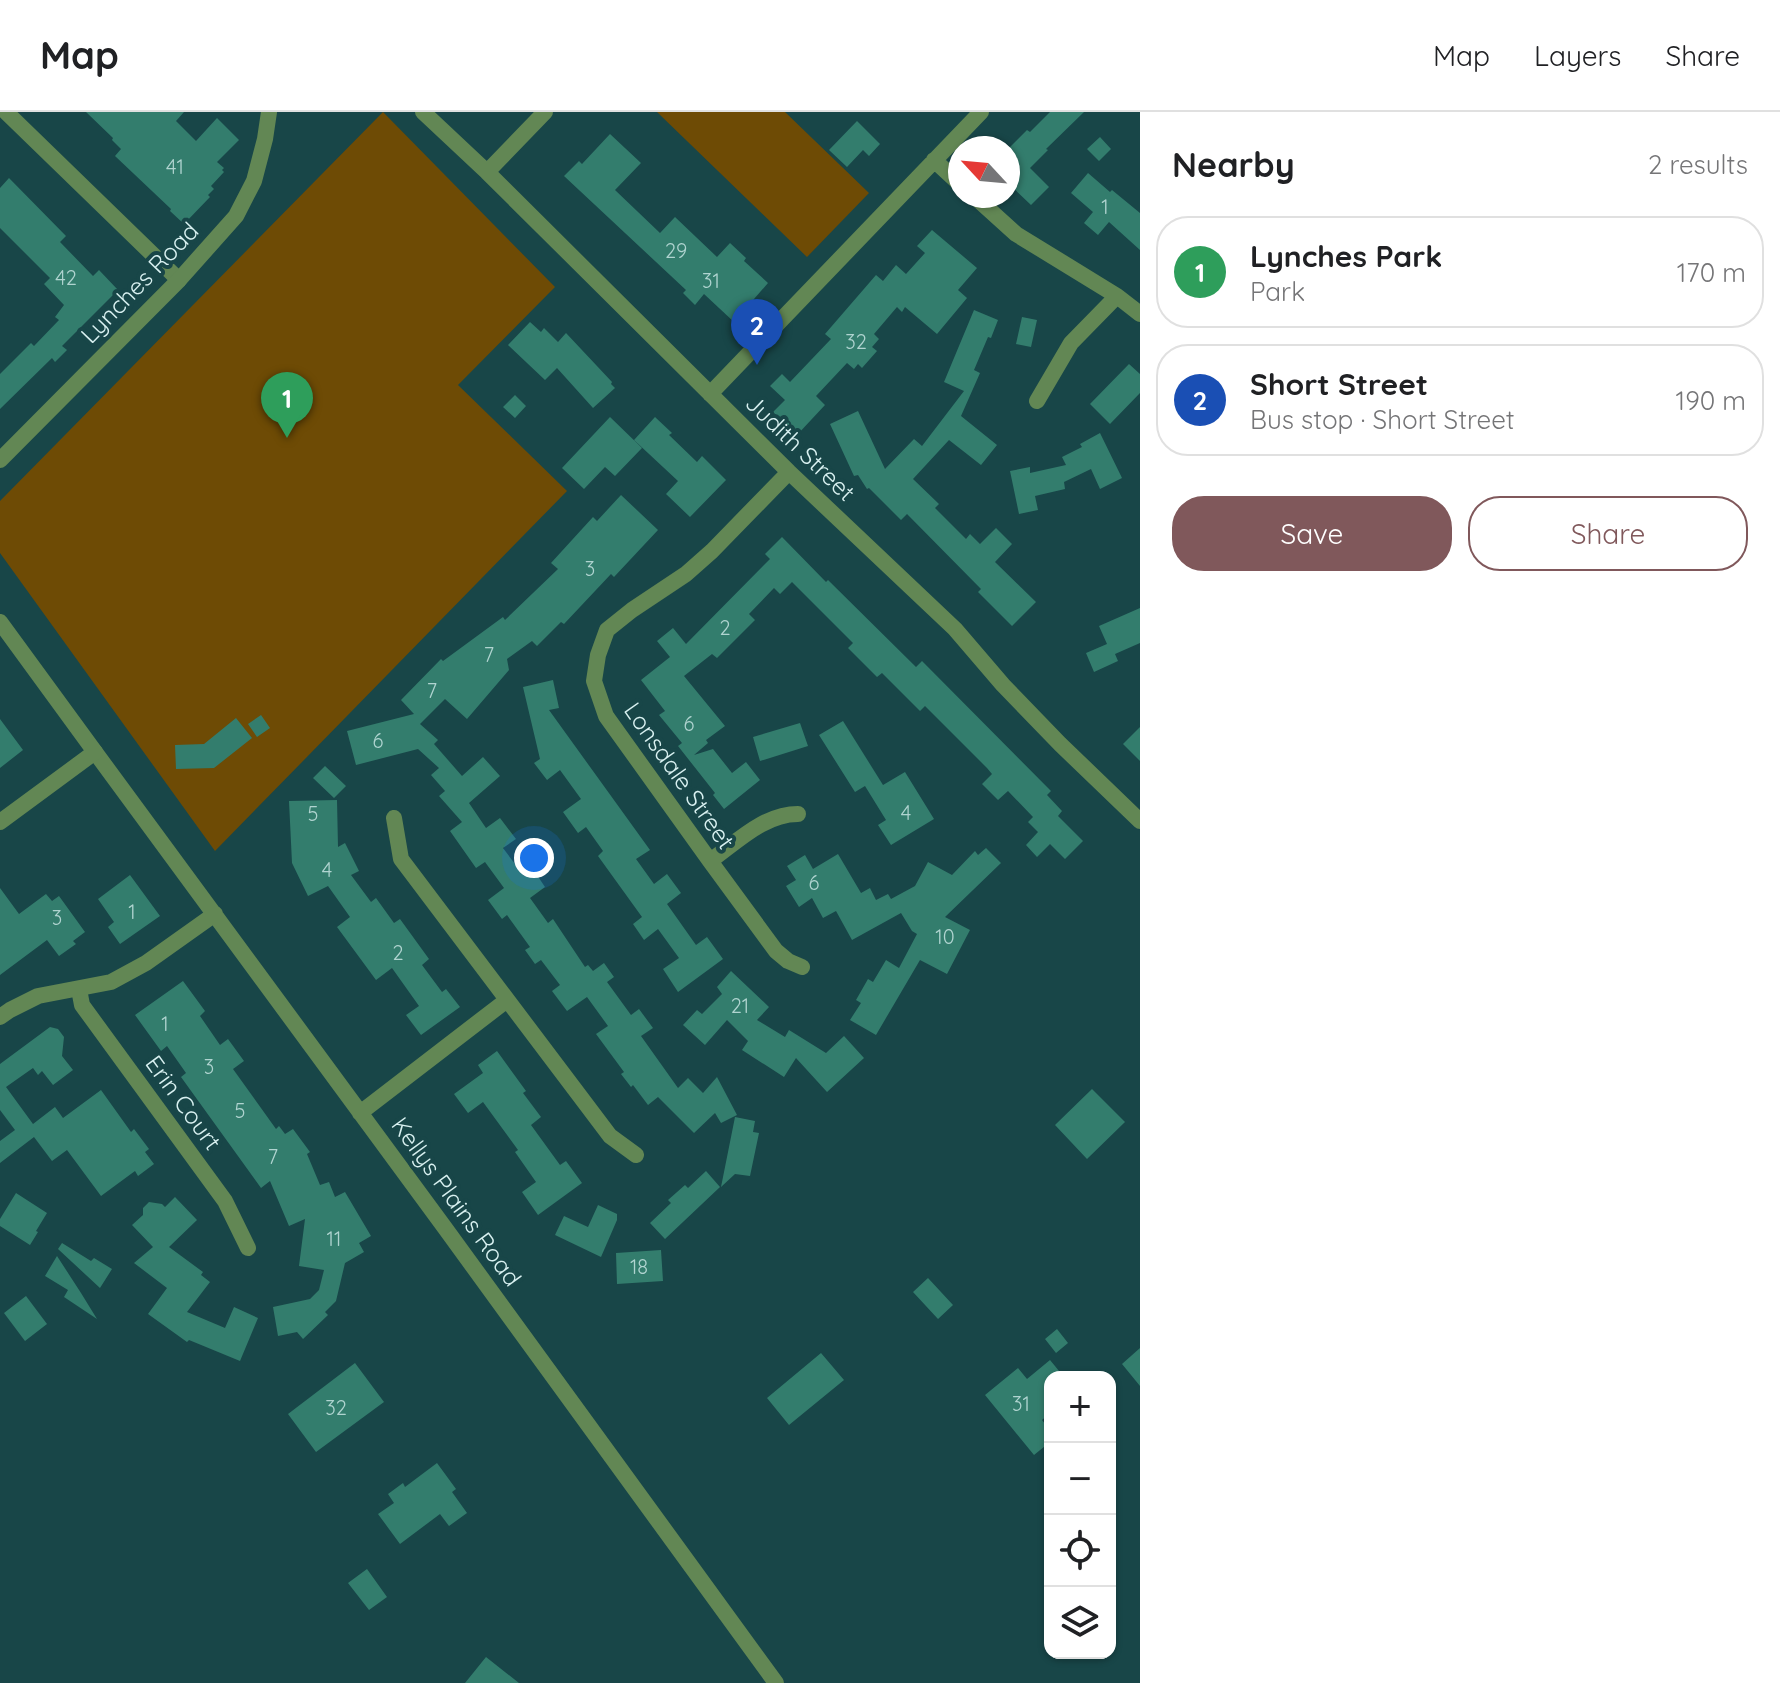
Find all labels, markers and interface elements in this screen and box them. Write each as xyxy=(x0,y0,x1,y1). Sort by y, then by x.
text: Map xyxy=(40,31,119,79)
text: Map xyxy=(1433,38,1490,73)
text: Layers xyxy=(1534,38,1621,73)
text: Share xyxy=(1665,38,1740,73)
north arrow xyxy=(948,136,1020,208)
text: Nearby xyxy=(1172,143,1295,186)
text: 2 results xyxy=(1648,148,1748,181)
house number: 41 xyxy=(166,154,184,179)
house number: 1 xyxy=(1101,194,1109,219)
street label: Lynches Road xyxy=(74,216,205,349)
text: Lynches Park xyxy=(1250,237,1442,275)
house number: 29 xyxy=(665,238,687,263)
text: 1 xyxy=(1195,256,1205,289)
text: 170 m xyxy=(1677,256,1746,289)
house number: 42 xyxy=(55,265,77,290)
house number: 31 xyxy=(702,268,720,293)
text: Park xyxy=(1250,275,1305,308)
pin: 2 xyxy=(731,299,783,365)
house number: 32 xyxy=(845,329,867,354)
text: Short Street xyxy=(1250,365,1428,403)
pin: 1 xyxy=(261,372,313,438)
text: 2 xyxy=(1193,384,1207,417)
text: 190 m xyxy=(1676,384,1746,417)
street label: Judith Street xyxy=(740,388,862,507)
text: Bus stop · Short Street xyxy=(1250,403,1515,436)
button: Save xyxy=(1172,496,1452,571)
button: Share xyxy=(1468,496,1748,571)
house number: 3 xyxy=(585,556,595,581)
house number: 2 xyxy=(719,615,731,640)
house number: 7 xyxy=(484,642,494,667)
house number: 7 xyxy=(427,678,437,703)
street label: Lonsdale Street xyxy=(618,696,742,855)
house number: 6 xyxy=(684,711,695,736)
house number: 6 xyxy=(373,728,384,753)
house number: 4 xyxy=(901,800,911,825)
house number: 5 xyxy=(308,801,318,826)
your location xyxy=(514,838,554,878)
house number: 4 xyxy=(322,857,332,882)
house number: 6 xyxy=(809,870,820,895)
house number: 1 xyxy=(128,899,136,924)
house number: 3 xyxy=(52,905,62,930)
house number: 10 xyxy=(935,924,955,949)
house number: 2 xyxy=(392,940,404,965)
house number: 21 xyxy=(731,993,749,1018)
house number: 1 xyxy=(161,1011,169,1036)
street label: Erin Court xyxy=(139,1049,228,1156)
house number: 3 xyxy=(204,1054,214,1079)
house number: 5 xyxy=(235,1098,245,1123)
street label: Kellys Plains Road xyxy=(385,1111,528,1292)
house number: 7 xyxy=(268,1144,278,1169)
house number: 11 xyxy=(327,1226,341,1251)
house number: 18 xyxy=(630,1254,648,1279)
map controls xyxy=(1044,1371,1116,1659)
button: + xyxy=(1044,1371,1116,1443)
house number: 31 xyxy=(1012,1391,1030,1416)
house number: 32 xyxy=(325,1395,347,1420)
button: − xyxy=(1044,1443,1116,1515)
button: locate xyxy=(1044,1515,1116,1587)
button: layers xyxy=(1044,1587,1116,1659)

